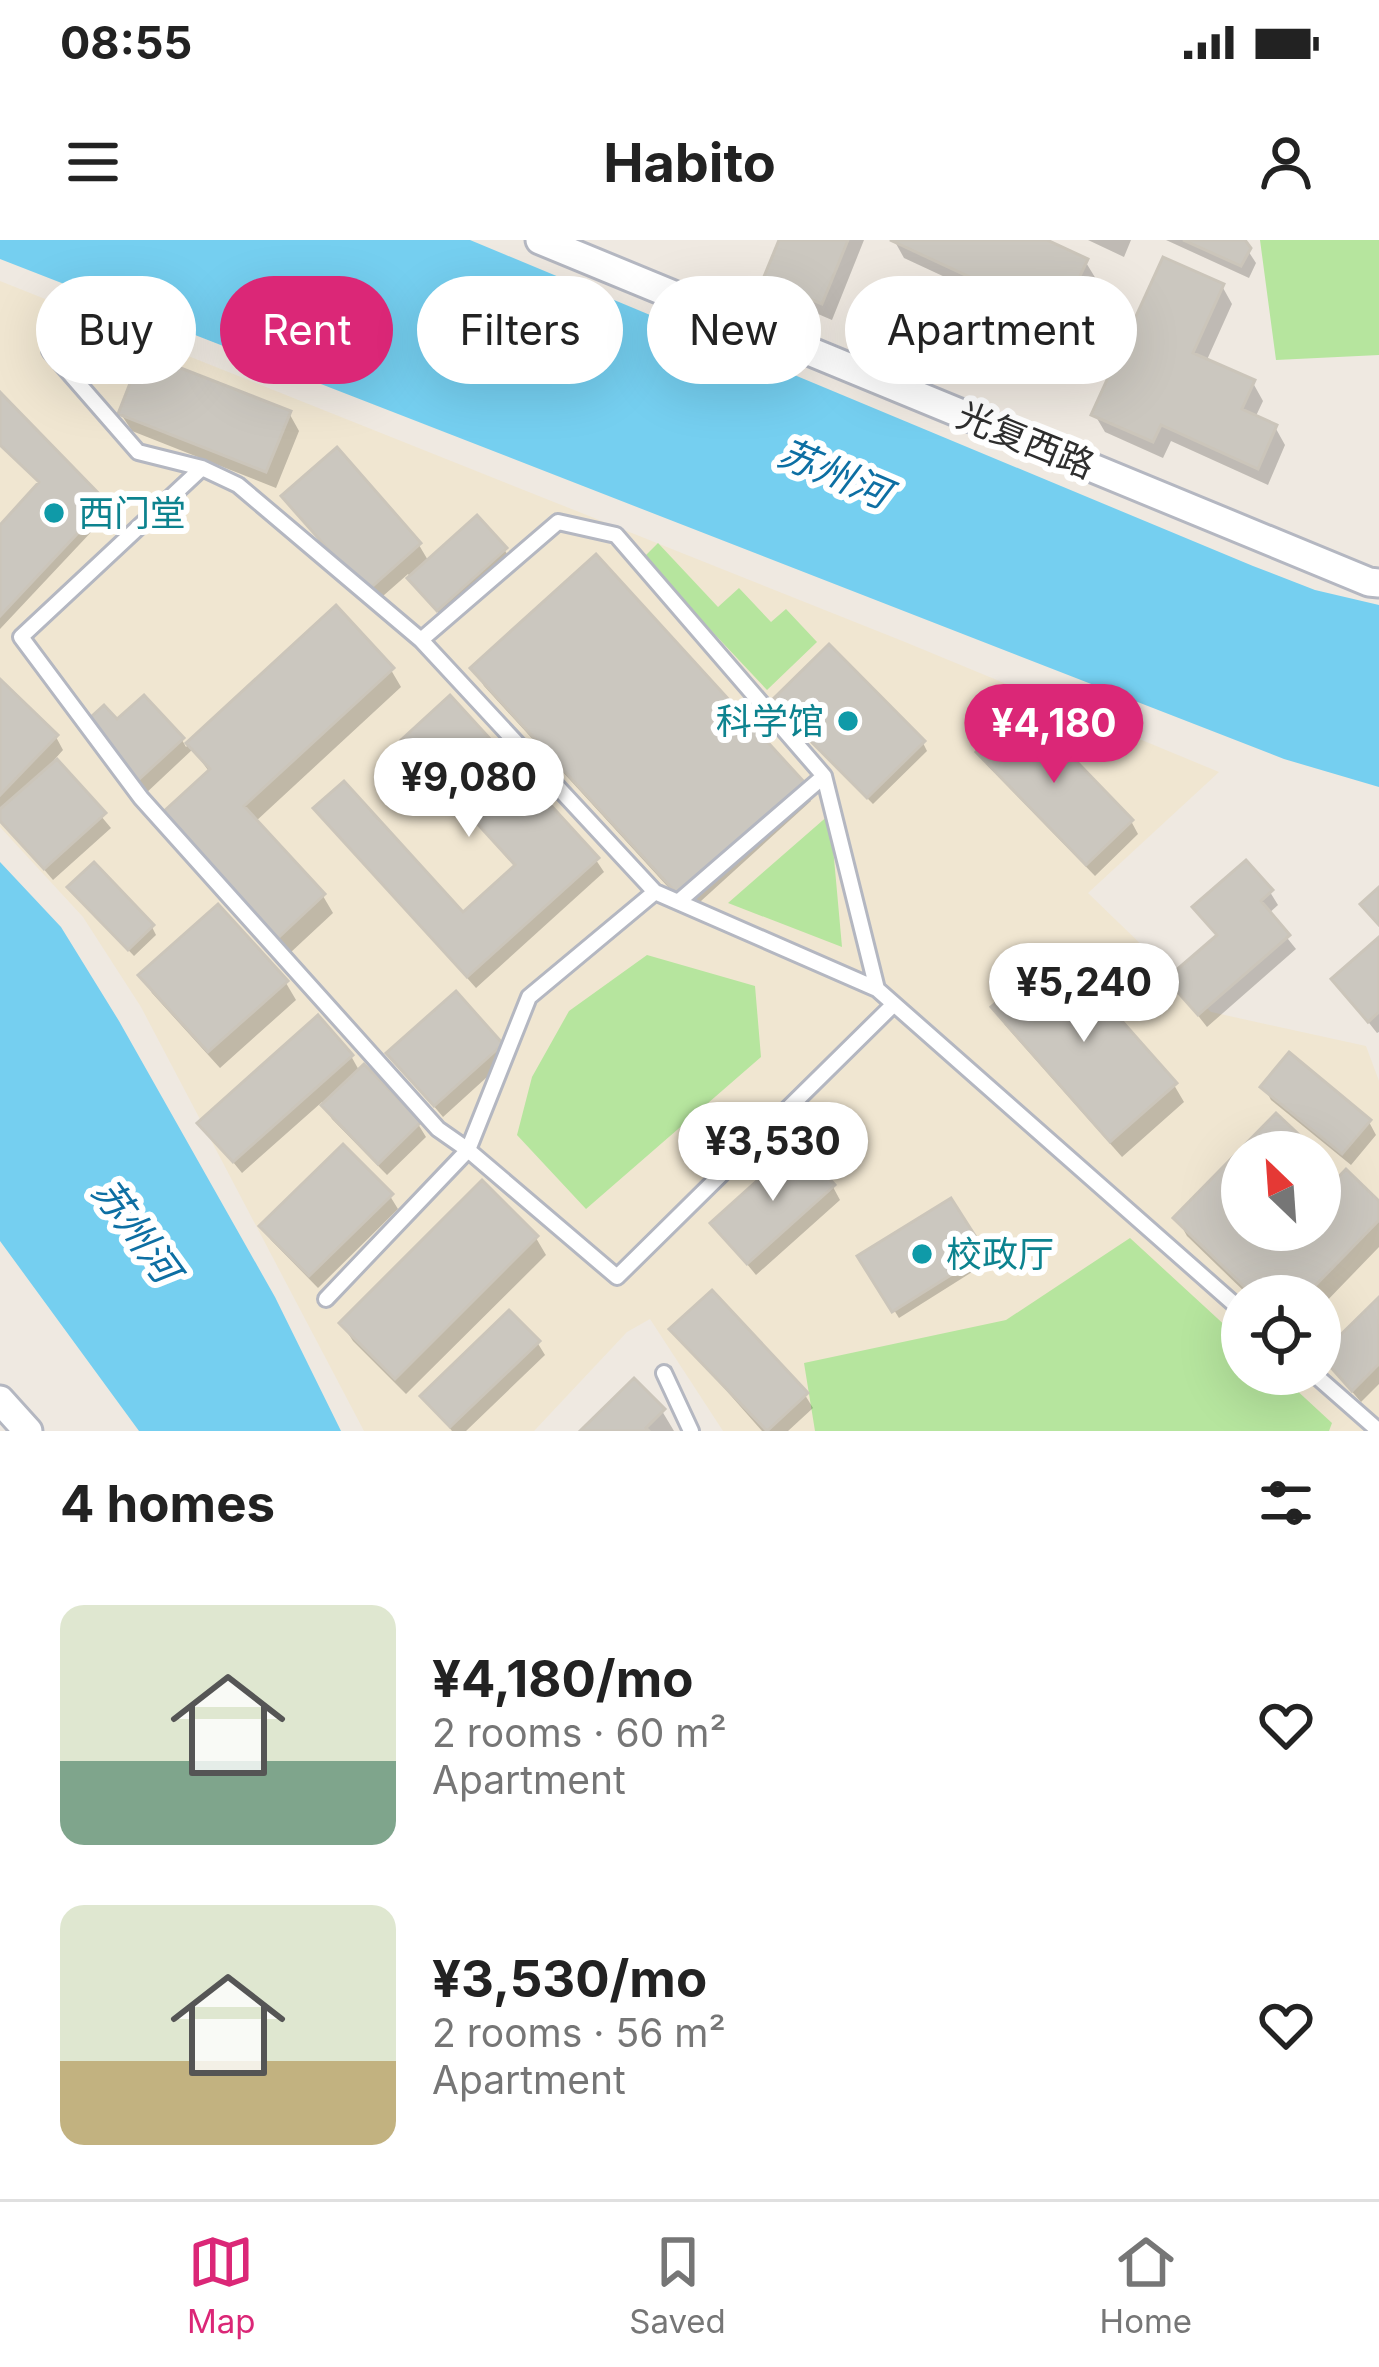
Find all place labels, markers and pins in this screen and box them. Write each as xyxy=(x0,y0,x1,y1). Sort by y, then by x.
place label: 西门堂 xyxy=(78,491,186,535)
marker: 西门堂 xyxy=(41,500,67,526)
pin: ¥4,180 xyxy=(956,684,1152,786)
place label: 科学馆 xyxy=(716,699,824,743)
marker: 科学馆 xyxy=(835,708,861,734)
pin: ¥9,080 xyxy=(371,738,567,840)
pin: ¥5,240 xyxy=(986,943,1182,1045)
pin: ¥3,530 xyxy=(675,1102,871,1204)
place label: 校政厅 xyxy=(946,1232,1054,1276)
marker: 校政厅 xyxy=(909,1241,935,1267)

